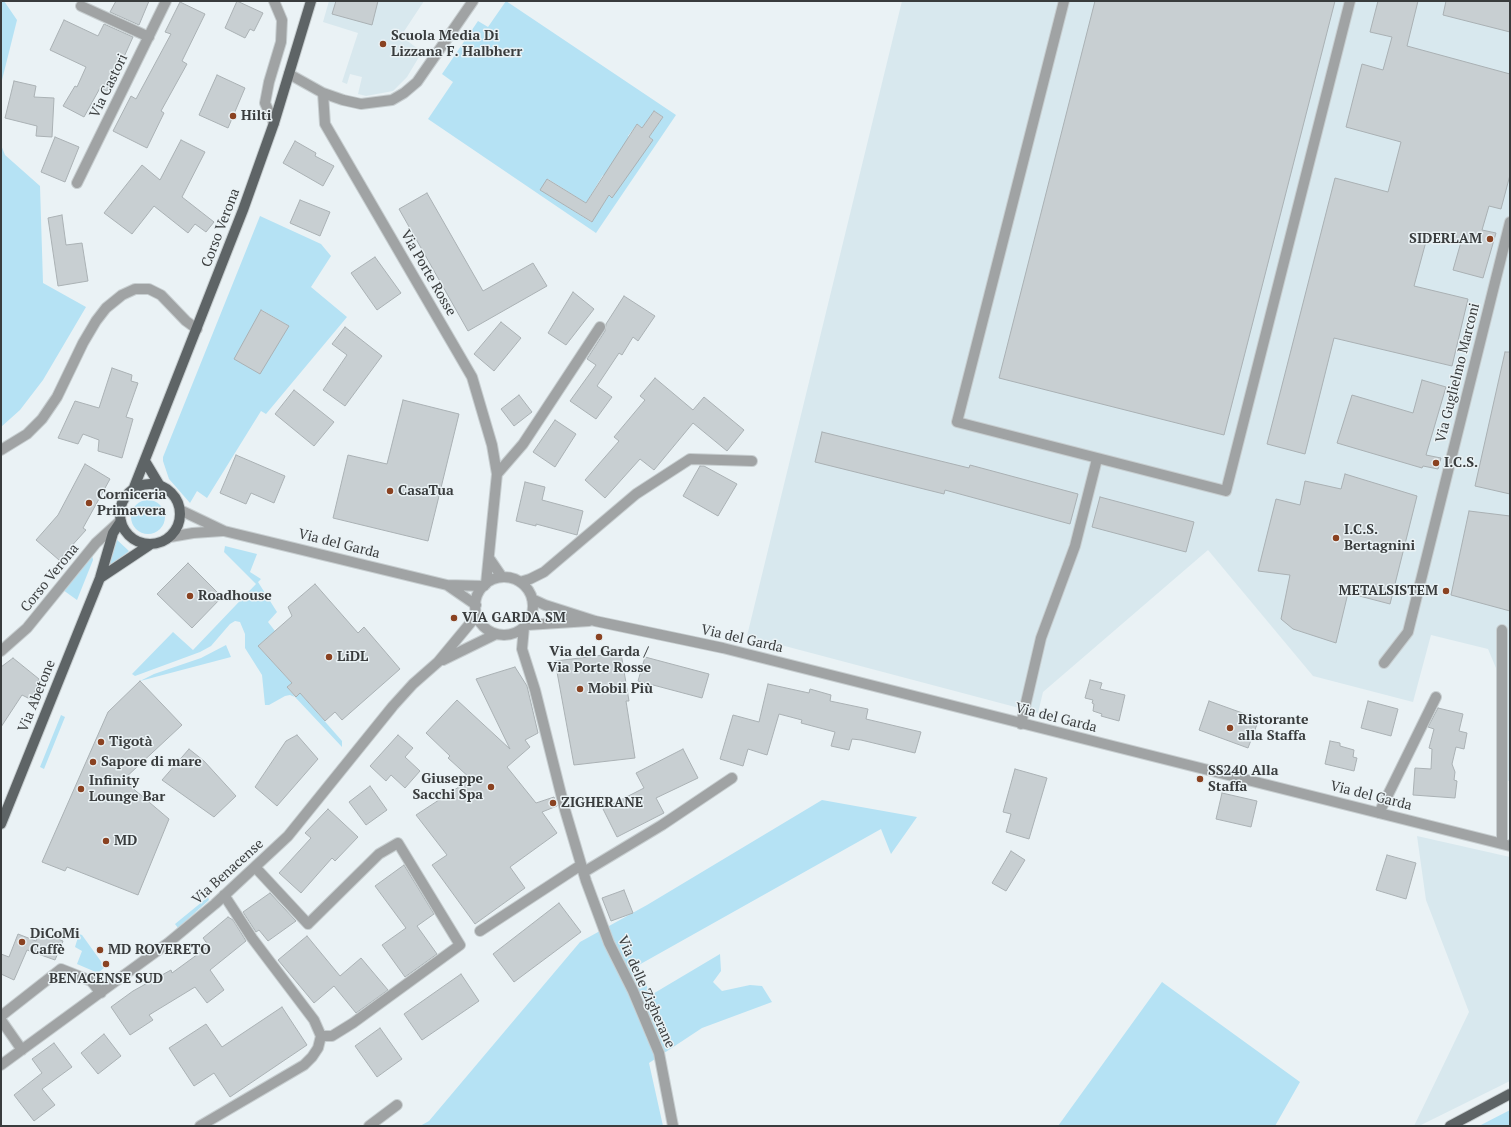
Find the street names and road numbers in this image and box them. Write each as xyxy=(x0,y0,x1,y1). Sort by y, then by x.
street label: Via Castori xyxy=(86,51,132,121)
street label: Corso Verona xyxy=(198,186,244,270)
street label: Via Porte Rosse xyxy=(397,227,459,319)
street label: Via Guglielmo Marconi xyxy=(1433,301,1483,445)
street label: Via del Garda xyxy=(296,526,382,562)
street label: Corso Verona xyxy=(17,541,83,615)
street label: Via del Garda xyxy=(699,621,785,657)
street label: Via Abetone xyxy=(15,657,59,735)
street label: Via del Garda xyxy=(1013,700,1099,736)
street label: Via del Garda xyxy=(1328,778,1414,814)
street label: Via Benacense xyxy=(189,836,267,908)
street label: Via delle Zigherane xyxy=(614,933,678,1051)

